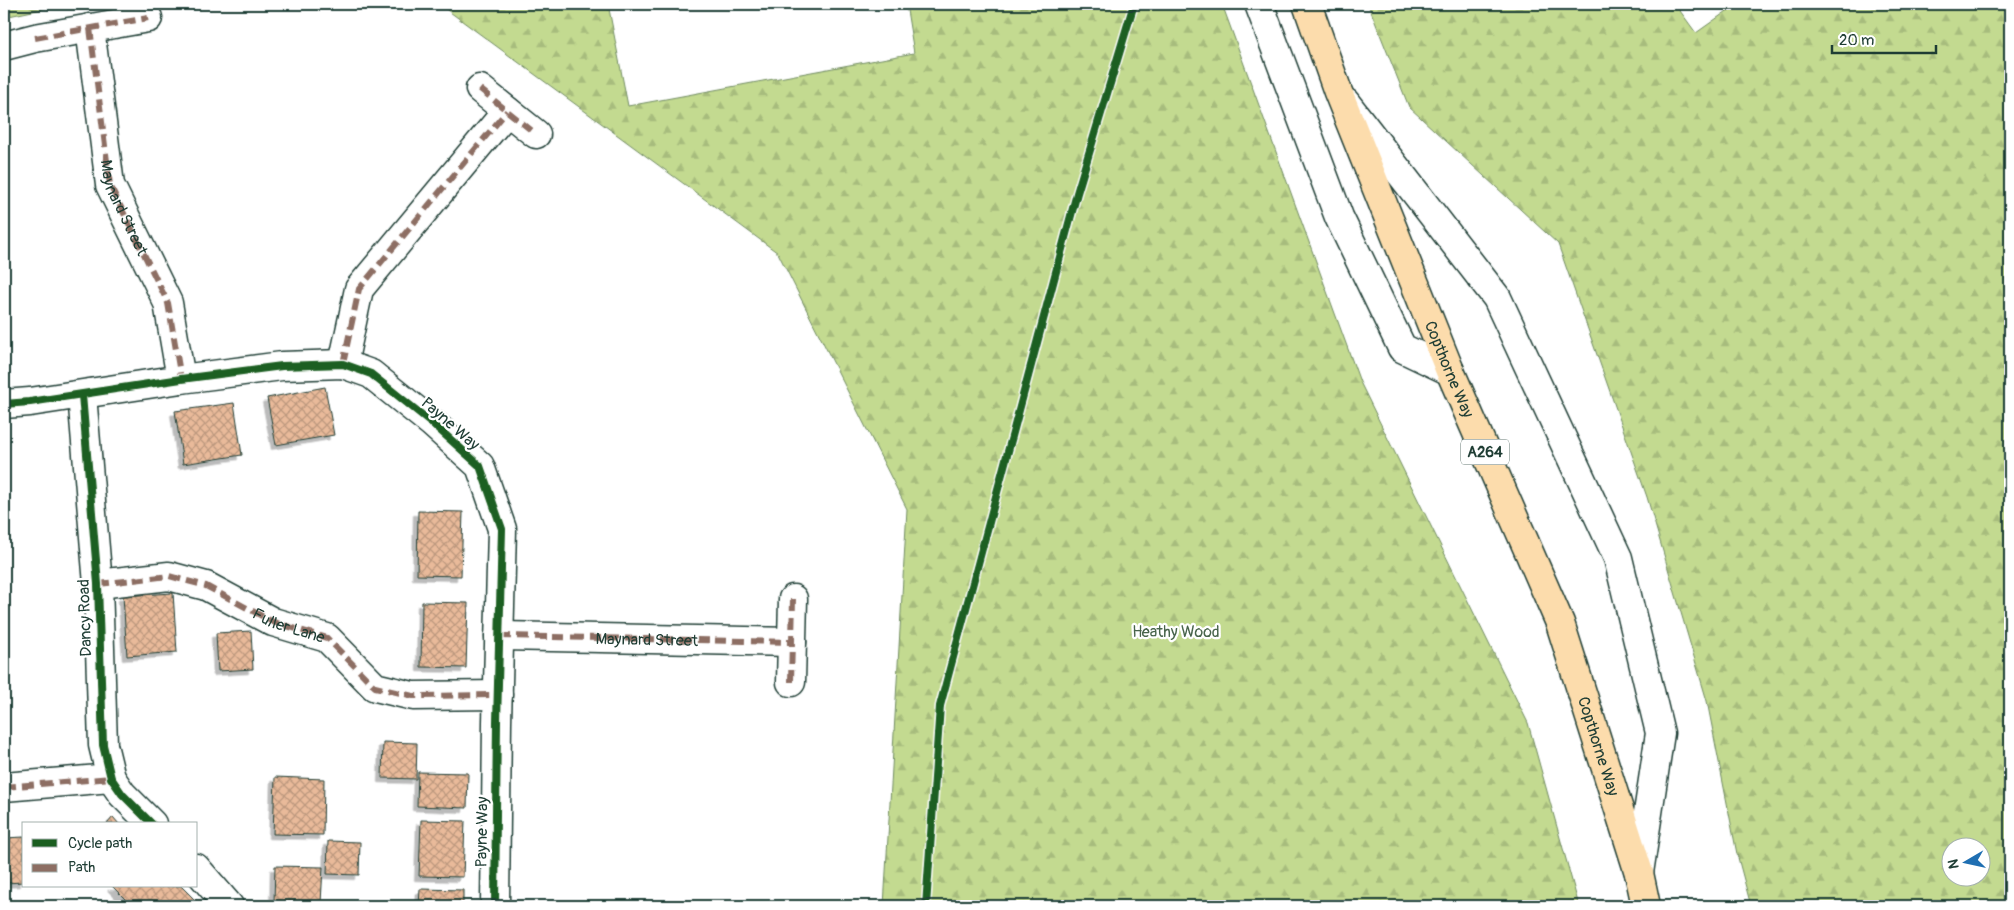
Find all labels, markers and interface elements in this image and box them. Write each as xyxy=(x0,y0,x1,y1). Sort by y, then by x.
scale bar xyxy=(1832,22,1935,54)
text: 20 m xyxy=(1839,31,1874,50)
street label: Maynard Street xyxy=(96,159,152,259)
street label: Copthorne Way xyxy=(1420,318,1478,421)
street label: Payne Way xyxy=(417,393,484,455)
road number: A264 xyxy=(1461,440,1509,464)
street label: Dancy Road xyxy=(74,579,96,657)
street label: Fuller Lane xyxy=(249,604,327,648)
park label: Heathy Wood xyxy=(1132,622,1220,642)
street label: Maynard Street xyxy=(596,629,699,651)
street label: Copthorne Way xyxy=(1573,694,1623,799)
street label: Payne Way xyxy=(471,796,493,868)
legend xyxy=(22,822,198,888)
text: Cycle path xyxy=(68,834,132,853)
north arrow xyxy=(1942,838,1992,888)
text: Path xyxy=(68,858,95,877)
text: N xyxy=(1945,858,1963,870)

